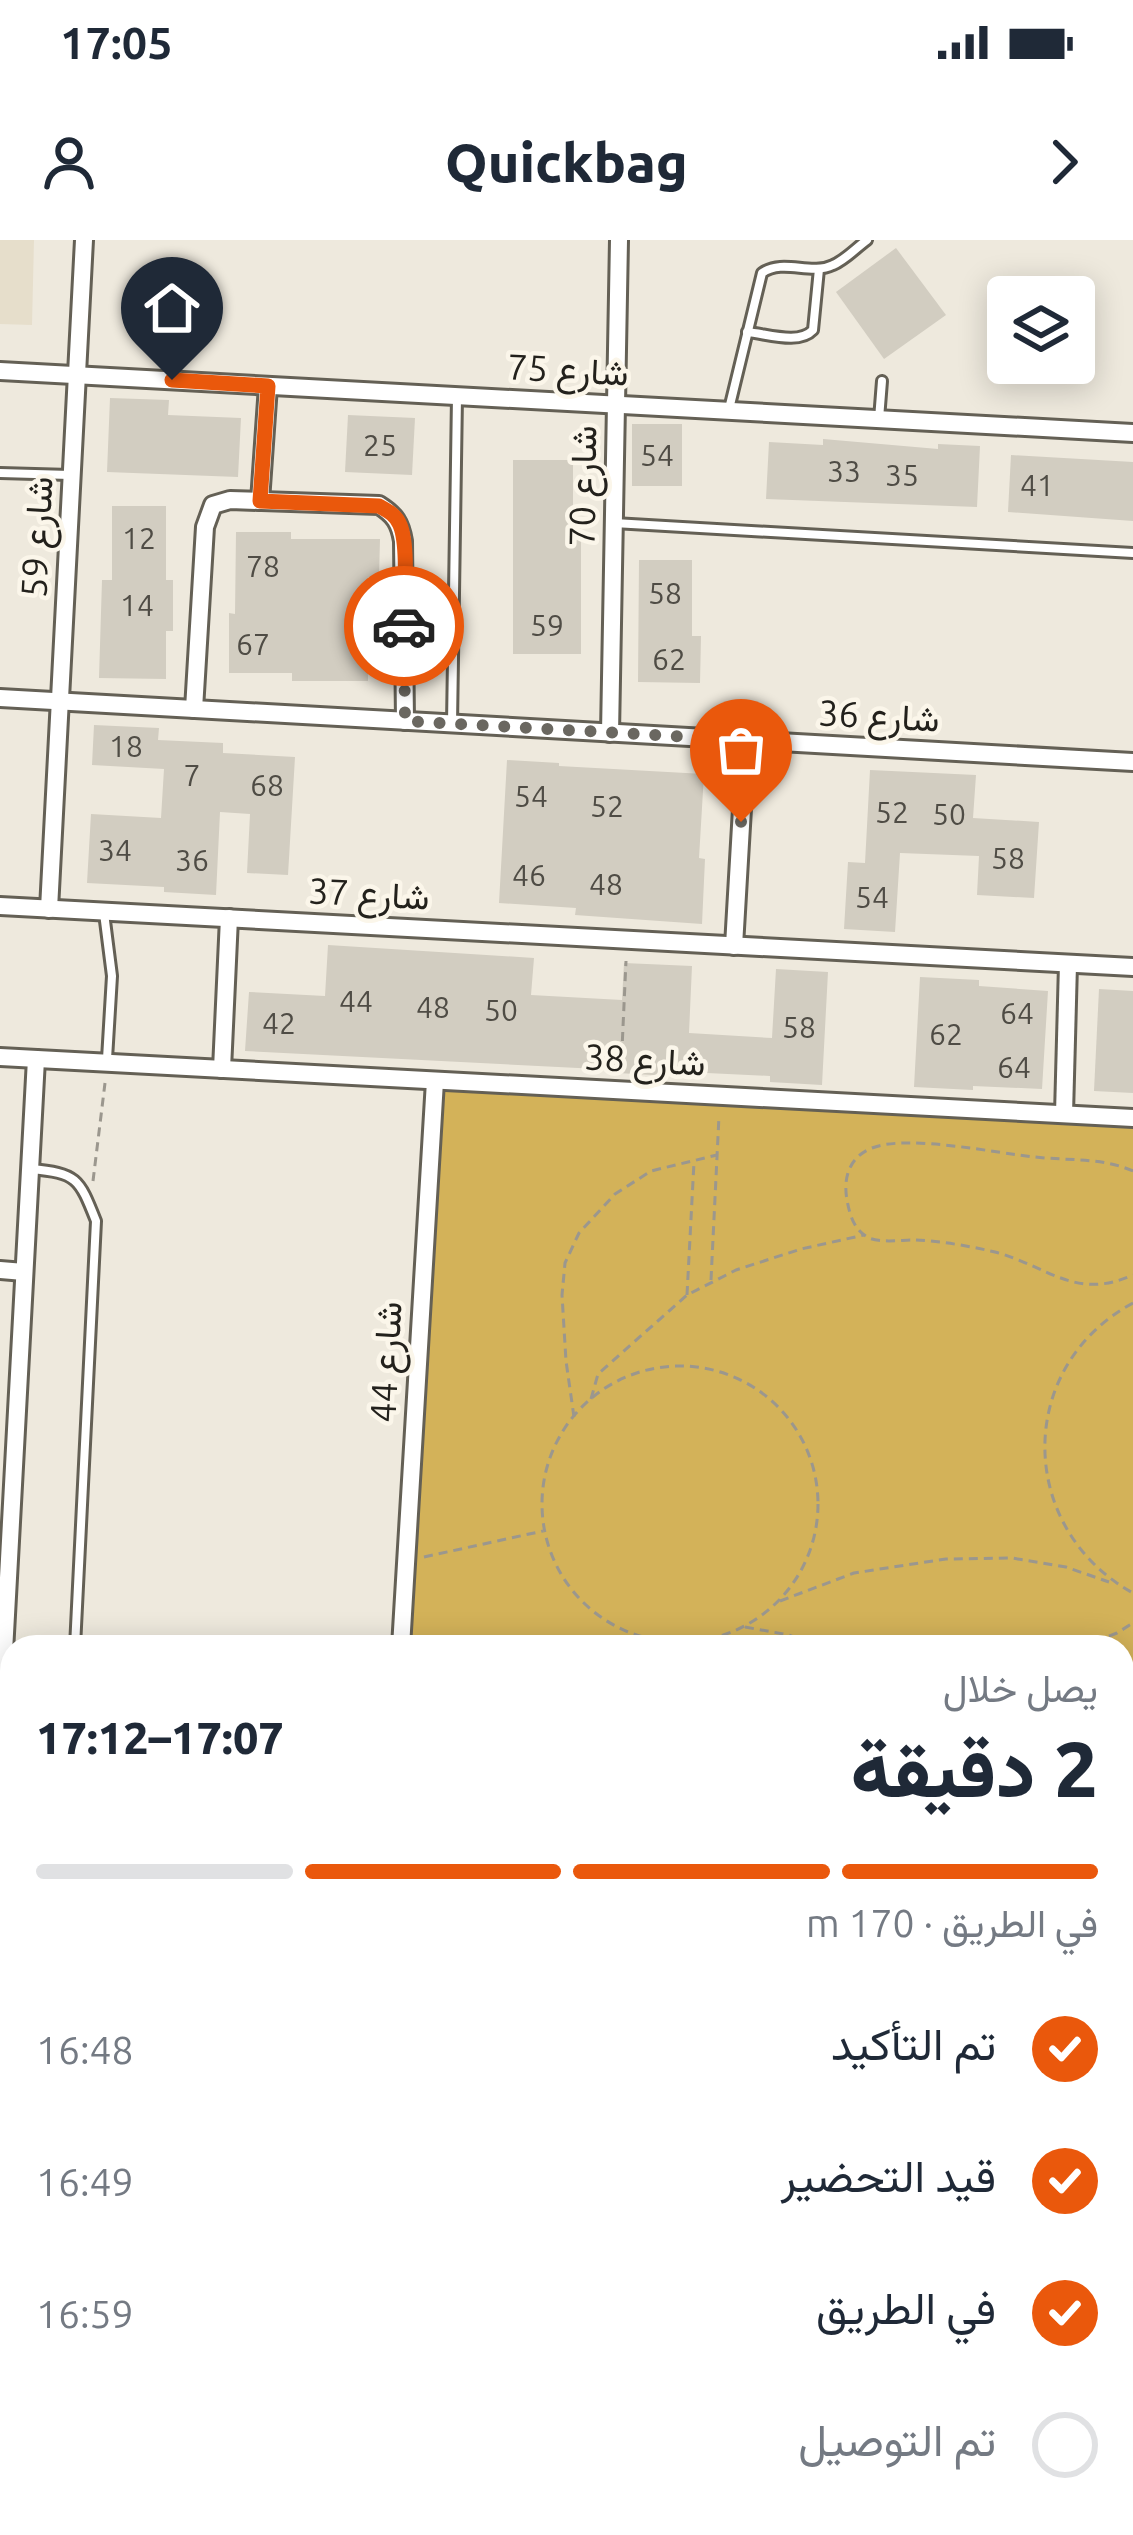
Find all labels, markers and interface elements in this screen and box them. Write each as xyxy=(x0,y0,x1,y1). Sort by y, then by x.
text: 17:05 xyxy=(60,17,173,68)
icon: person xyxy=(36,129,102,195)
icon: forward xyxy=(1031,129,1097,195)
text: Quickbag xyxy=(445,132,688,192)
pin xyxy=(121,257,223,380)
icon: home xyxy=(139,275,205,341)
map controls xyxy=(987,276,1095,384)
button: layers xyxy=(987,276,1095,384)
street label: شارع 75 xyxy=(506,345,630,398)
street label: شارع 70 xyxy=(560,425,609,547)
house number: 25 xyxy=(363,428,397,462)
house number: 54 xyxy=(640,438,674,472)
house number: 33 xyxy=(827,454,861,488)
house number: 35 xyxy=(885,458,919,492)
house number: 41 xyxy=(1020,468,1054,502)
street label: شارع 59 xyxy=(12,475,65,599)
house number: 12 xyxy=(122,521,156,555)
house number: 78 xyxy=(246,549,280,583)
courier xyxy=(344,566,464,686)
house number: 58 xyxy=(648,576,682,610)
house number: 14 xyxy=(120,588,154,622)
icon: car xyxy=(371,593,437,659)
house number: 59 xyxy=(530,608,564,642)
house number: 67 xyxy=(236,627,270,661)
house number: 62 xyxy=(652,642,686,676)
street label: شارع 36 xyxy=(817,691,941,744)
pin xyxy=(690,699,792,822)
icon: bag xyxy=(708,717,774,783)
house number: 18 xyxy=(109,729,143,763)
house number: 7 xyxy=(184,758,200,792)
house number: 68 xyxy=(250,768,284,802)
house number: 54 xyxy=(514,779,548,813)
house number: 52 xyxy=(590,789,624,823)
house number: 52 xyxy=(875,795,909,829)
house number: 50 xyxy=(932,797,966,831)
house number: 34 xyxy=(98,833,132,867)
house number: 58 xyxy=(991,841,1025,875)
house number: 36 xyxy=(175,843,209,877)
house number: 46 xyxy=(512,858,546,892)
house number: 48 xyxy=(589,867,623,901)
street label: شارع 37 xyxy=(307,869,431,922)
house number: 54 xyxy=(855,880,889,914)
house number: 44 xyxy=(339,984,373,1018)
house number: 48 xyxy=(416,990,450,1024)
house number: 50 xyxy=(484,993,518,1027)
house number: 64 xyxy=(1000,996,1034,1030)
house number: 42 xyxy=(262,1006,296,1040)
house number: 58 xyxy=(782,1010,816,1044)
house number: 62 xyxy=(929,1017,963,1051)
street label: شارع 38 xyxy=(583,1035,707,1088)
house number: 64 xyxy=(997,1050,1031,1084)
street label: شارع 44 xyxy=(361,1300,414,1424)
text: يصل خلال xyxy=(943,1666,1098,1709)
text: 17:07–17:12 xyxy=(36,1712,284,1763)
text: 2 دقيقة xyxy=(851,1724,1098,1812)
text: في الطريق · 170 m xyxy=(806,1901,1098,1944)
icon: check xyxy=(1032,2016,1098,2082)
text: تم التأكيد xyxy=(831,2018,996,2069)
text: 16:48 xyxy=(36,2028,134,2071)
icon: check xyxy=(1032,2148,1098,2214)
text: قيد التحضير xyxy=(781,2150,996,2201)
text: 16:49 xyxy=(36,2160,134,2203)
icon: check xyxy=(1032,2280,1098,2346)
text: في الطريق xyxy=(816,2282,996,2333)
text: 16:59 xyxy=(36,2292,134,2335)
text: تم التوصيل xyxy=(798,2414,996,2465)

